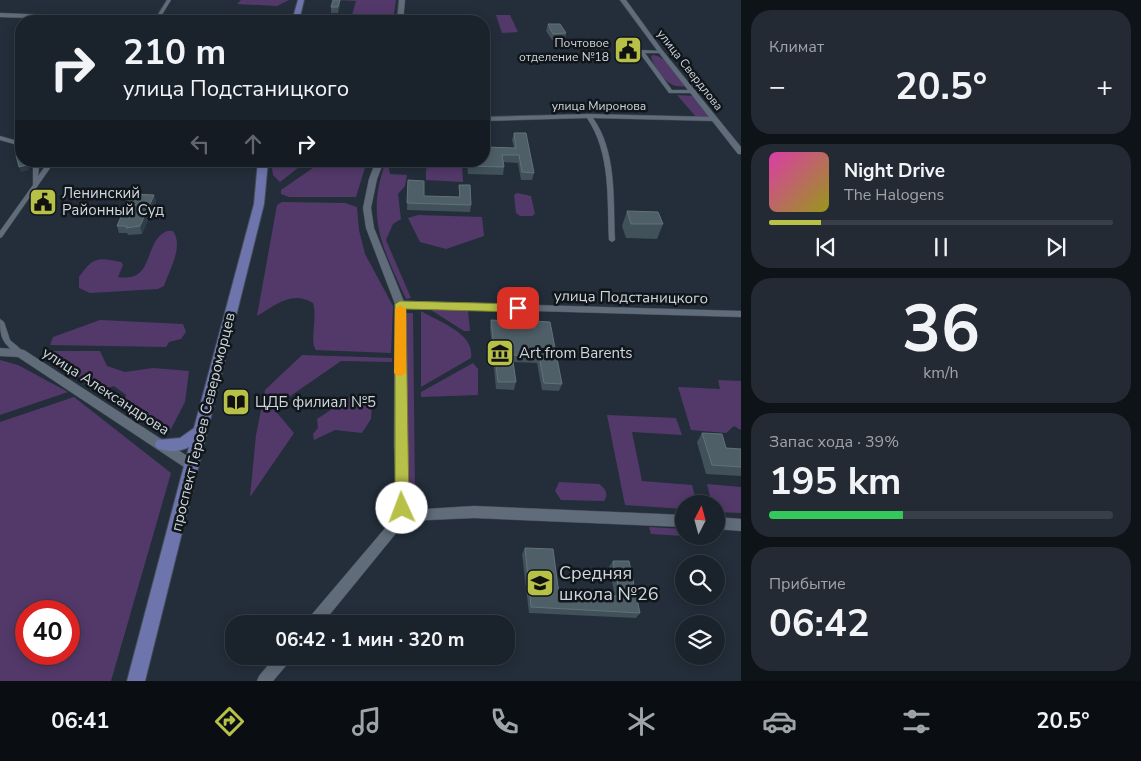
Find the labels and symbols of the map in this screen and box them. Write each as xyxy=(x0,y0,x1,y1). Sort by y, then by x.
street label: улица Свердлова xyxy=(653,26,727,114)
place label: Почтовое отделение №18 xyxy=(519,35,609,65)
public building icon: Почтовое отделение №18 xyxy=(613,35,643,65)
street label: улица Миронова xyxy=(552,98,646,114)
place label: Ленинский Районный Суд xyxy=(62,183,164,220)
public building icon: Ленинский Районный Суд xyxy=(28,187,58,217)
street label: улица Подстаницкого xyxy=(554,286,708,308)
pin xyxy=(497,287,539,329)
street label: проспект Героев Североморцев xyxy=(166,310,240,534)
museum icon: Art from Barents xyxy=(485,338,515,368)
street label: улица Александрова xyxy=(39,342,173,440)
place label: Art from Barents xyxy=(519,343,632,363)
library icon: ЦДБ филиал №5 xyxy=(221,387,251,417)
place label: ЦДБ филиал №5 xyxy=(255,392,376,412)
position arrow xyxy=(375,481,427,533)
north arrow xyxy=(675,495,725,545)
place label: Средняя школа №26 xyxy=(559,561,659,606)
school or university icon: Средняя школа №26 xyxy=(525,568,555,598)
speed limit sign: 40 xyxy=(15,600,80,665)

